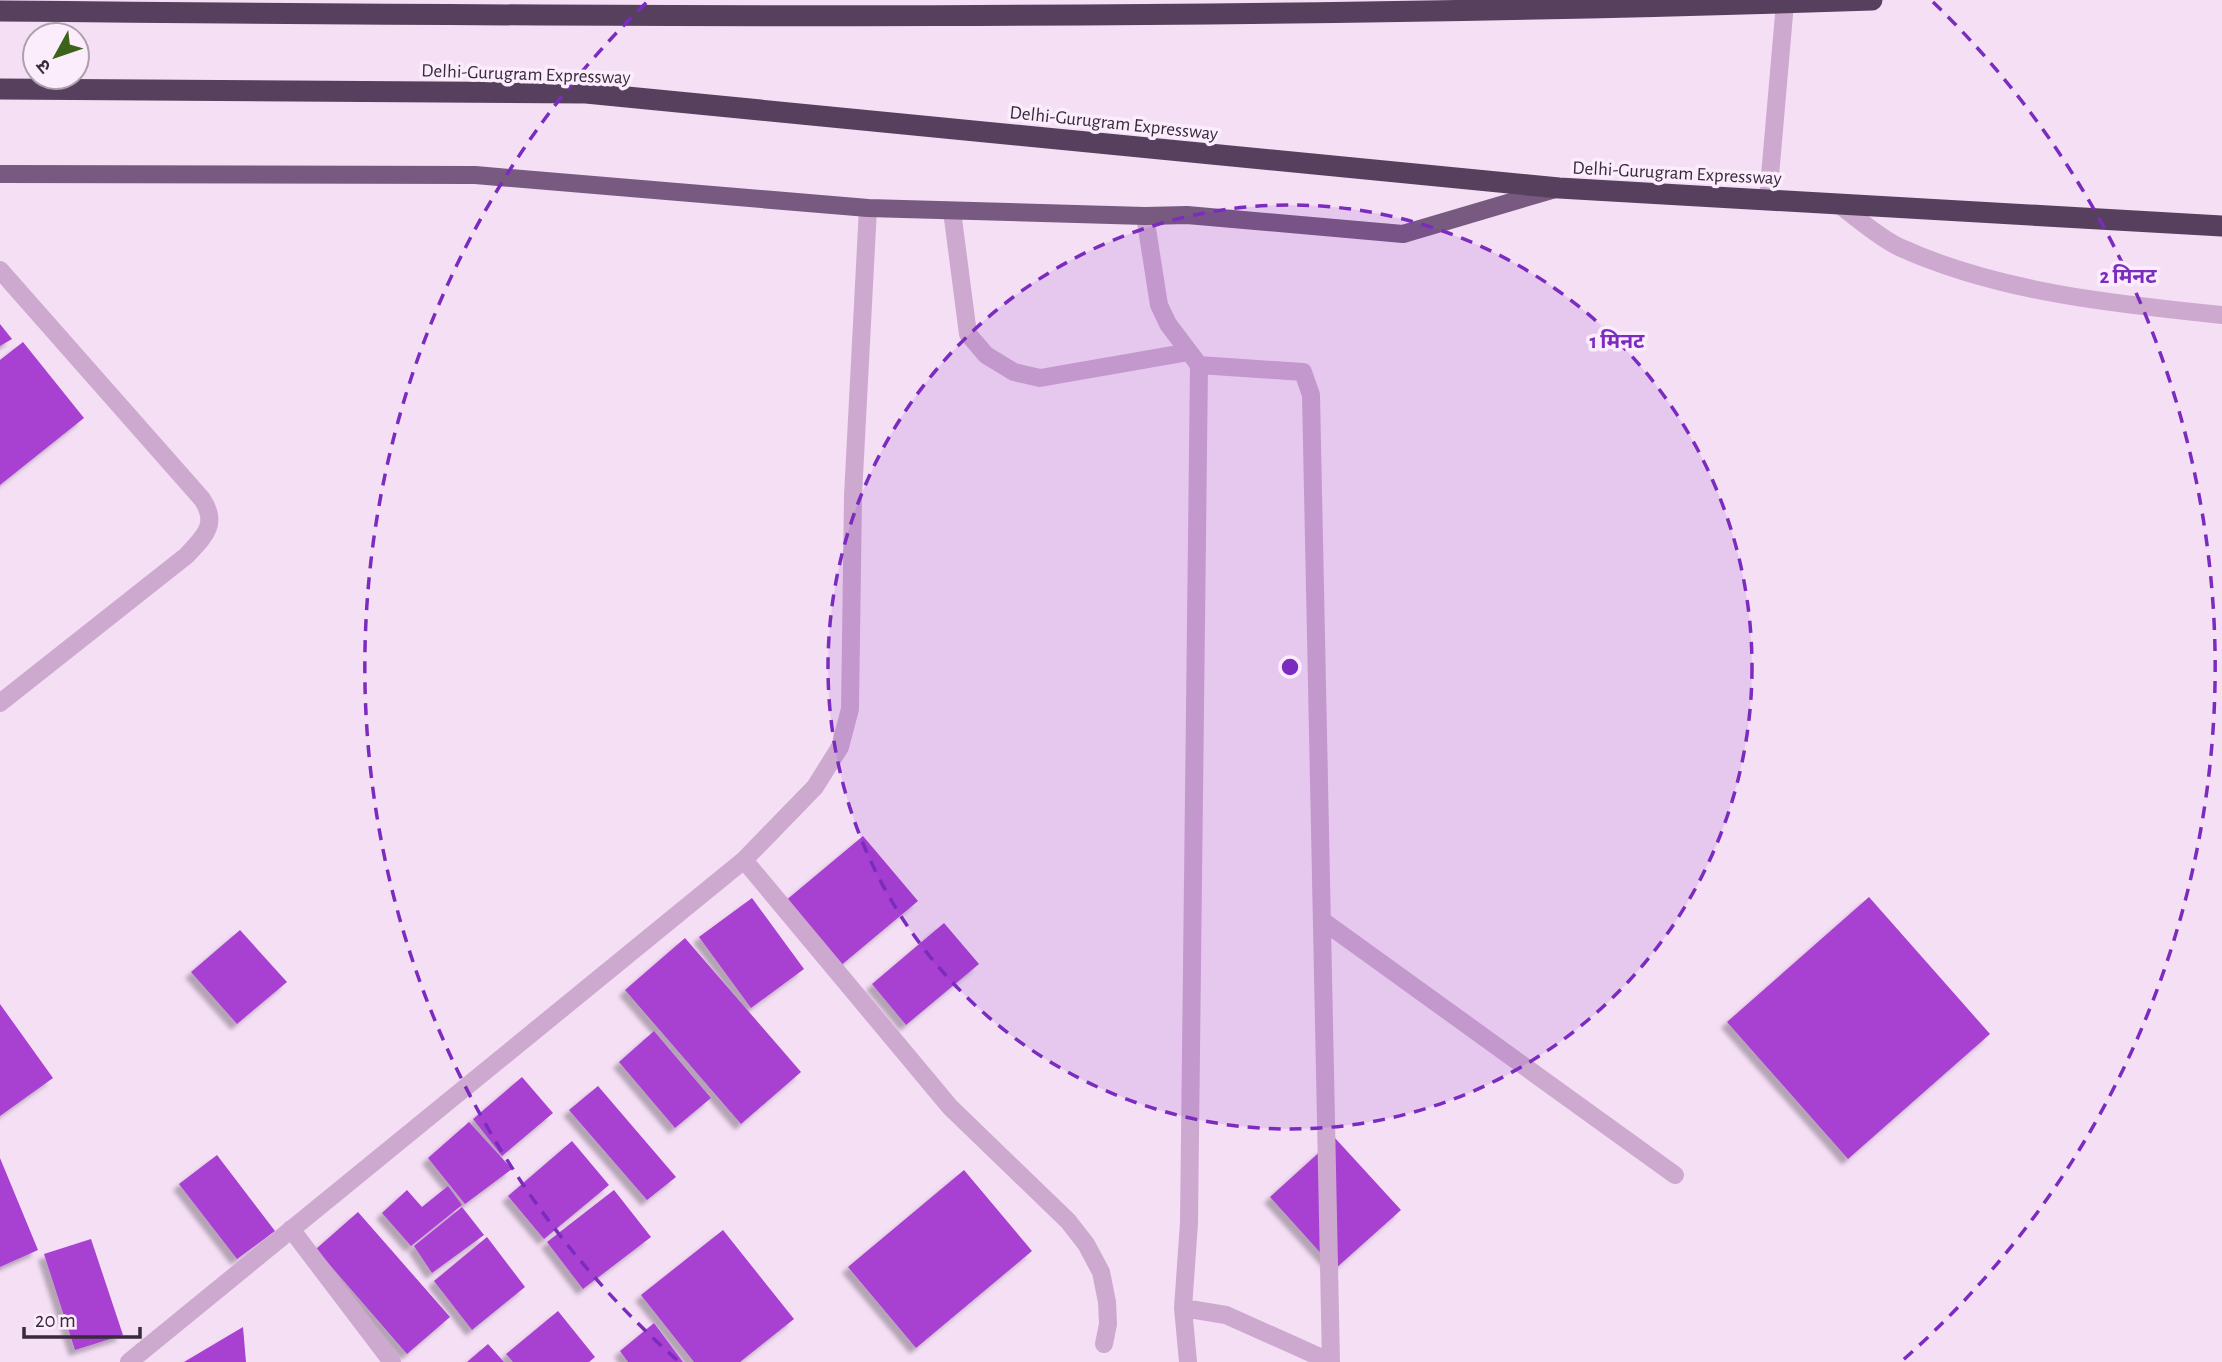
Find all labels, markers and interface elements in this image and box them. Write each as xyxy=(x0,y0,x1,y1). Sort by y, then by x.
north arrow xyxy=(21,21,91,91)
text: उ xyxy=(33,55,55,76)
street label: Delhi-Gurugram Expressway xyxy=(421,61,631,88)
street label: Delhi-Gurugram Expressway xyxy=(1009,103,1219,144)
street label: Delhi-Gurugram Expressway xyxy=(1572,159,1782,188)
text: 2 मिनट xyxy=(2099,264,2157,287)
text: 1 मिनट xyxy=(1590,329,1645,352)
centre of rings xyxy=(1278,655,1302,679)
scale bar xyxy=(24,1296,140,1340)
text: 20 m xyxy=(35,1310,76,1331)

